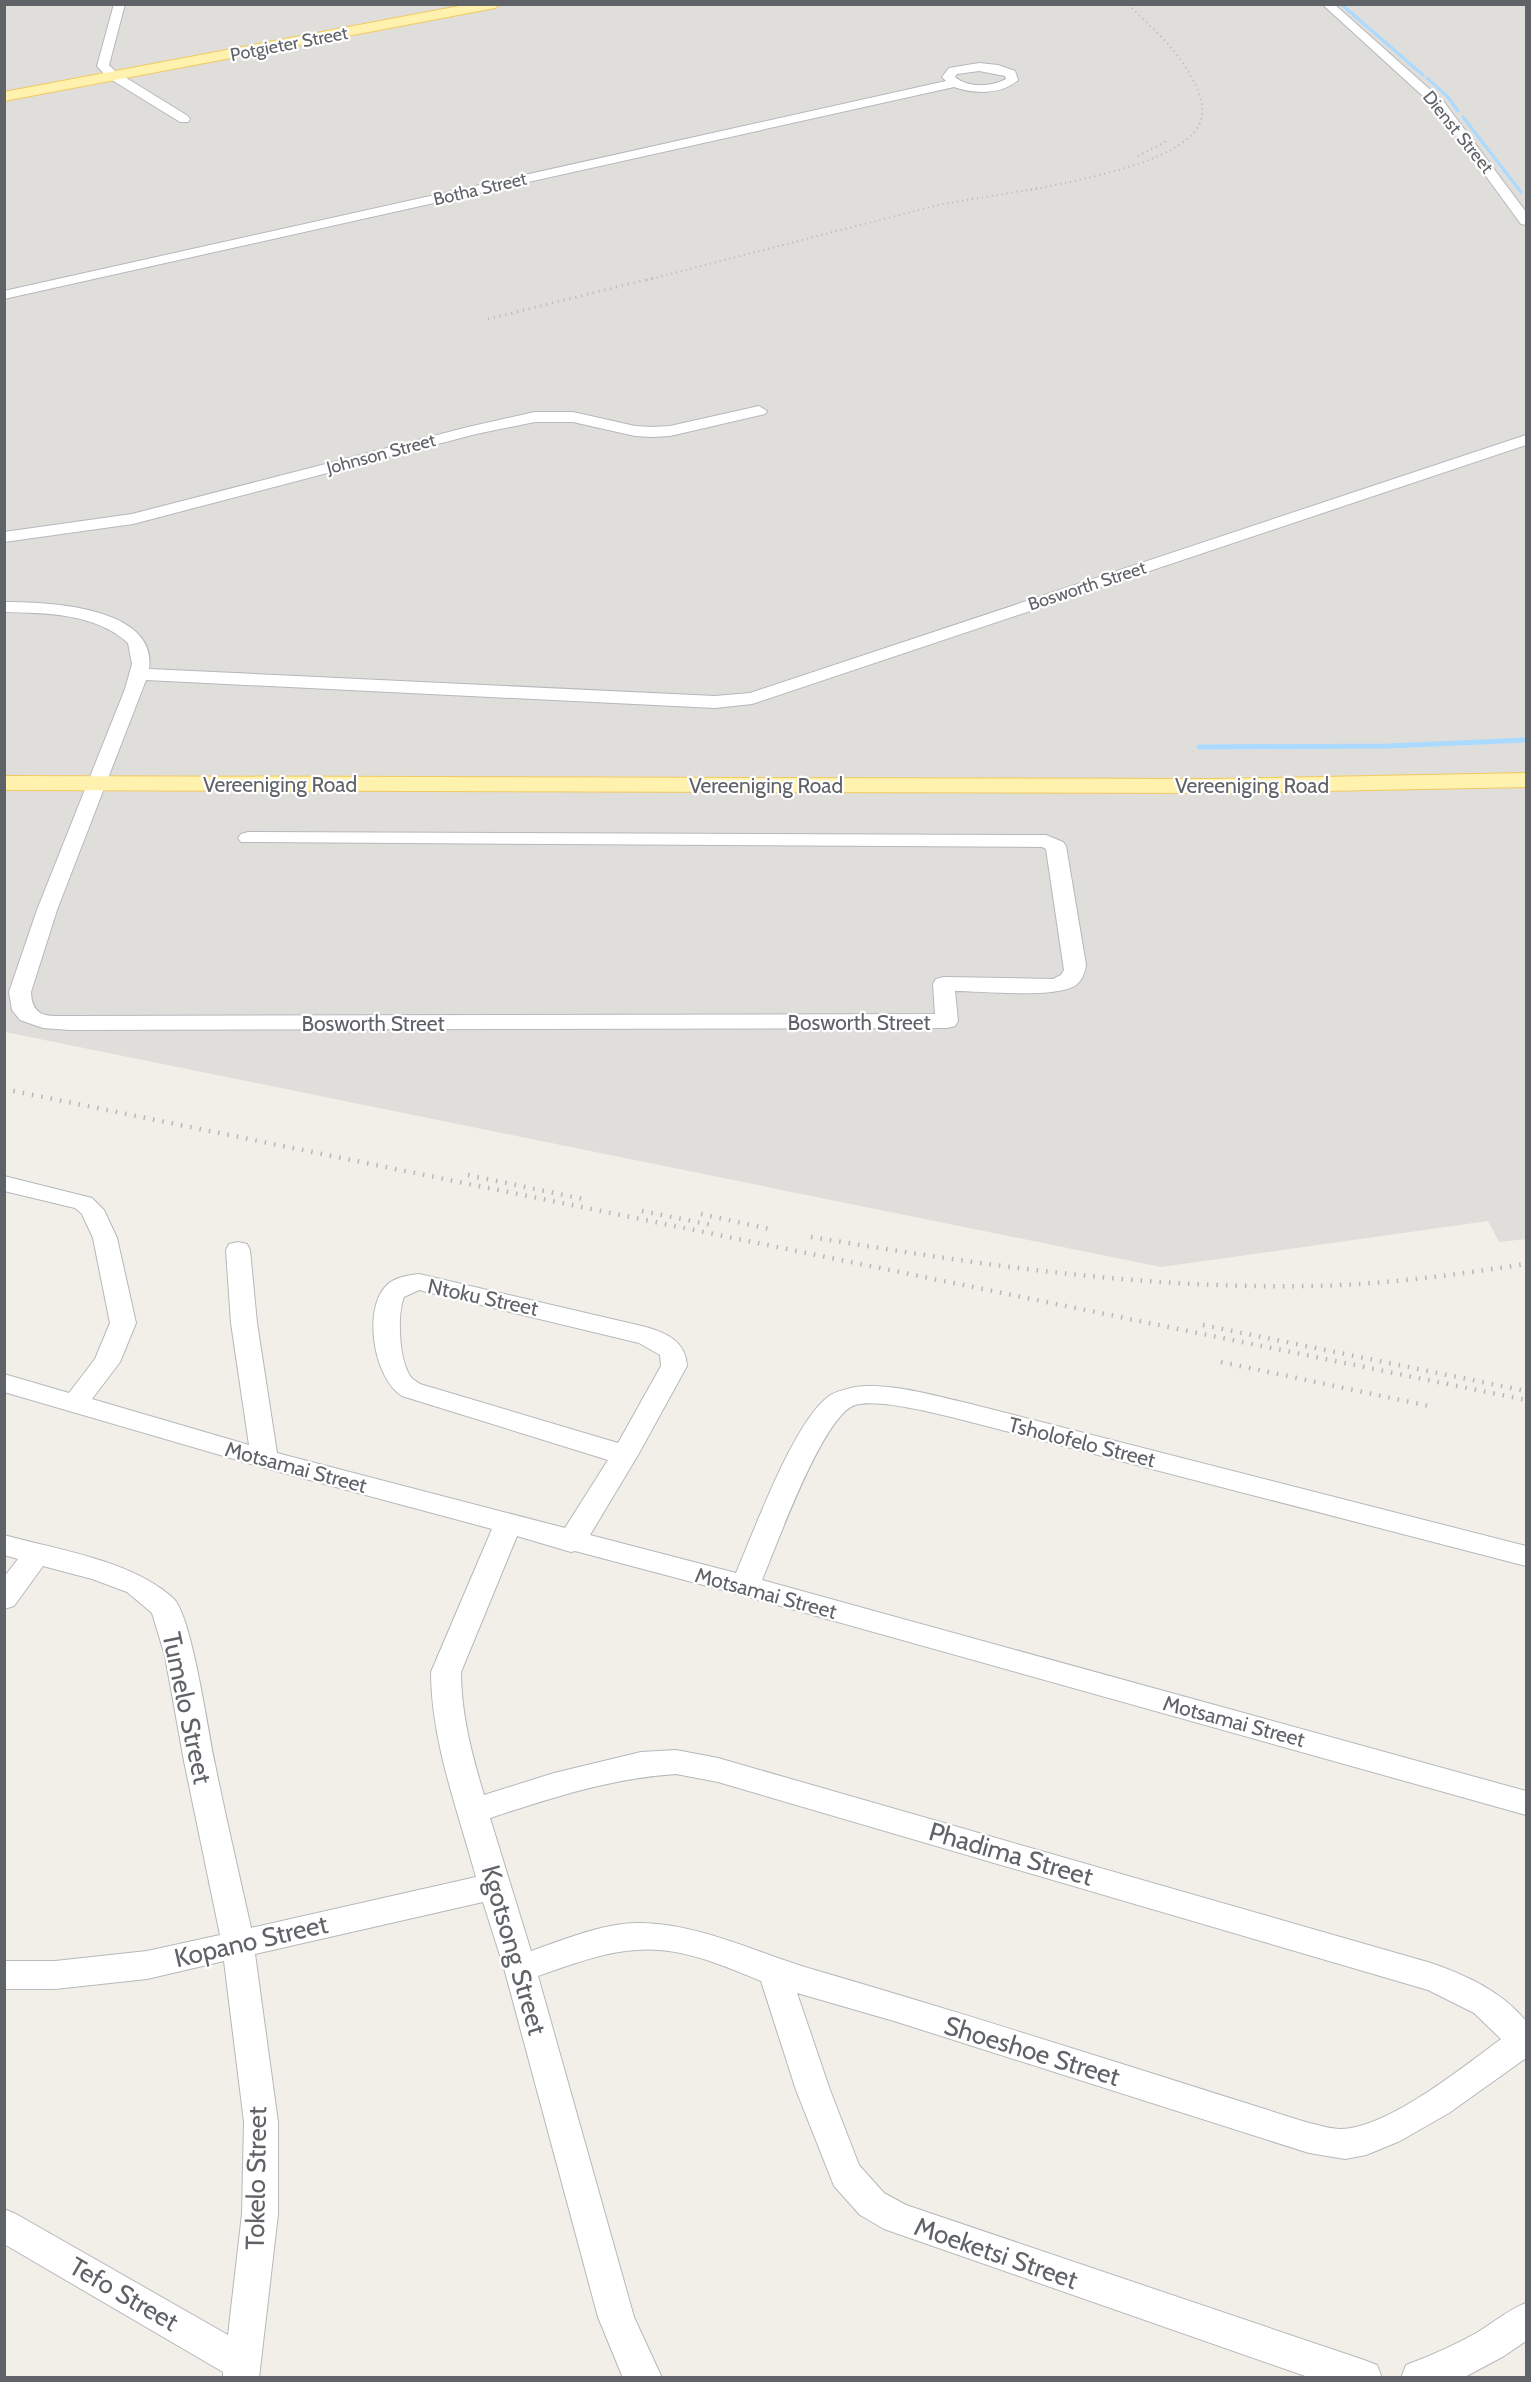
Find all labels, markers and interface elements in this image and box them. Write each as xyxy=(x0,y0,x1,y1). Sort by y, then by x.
street label: Potgieter Street xyxy=(228,22,350,66)
street label: Dienst Street xyxy=(1418,86,1498,178)
street label: Botha Street xyxy=(431,168,529,210)
street label: Johnson Street xyxy=(323,429,438,479)
street label: Bosworth Street xyxy=(1025,557,1149,615)
street label: Vereeniging Road xyxy=(203,772,357,797)
street label: Vereeniging Road xyxy=(689,773,843,798)
street label: Vereeniging Road xyxy=(1175,773,1329,798)
street label: Bosworth Street xyxy=(787,1010,931,1035)
street label: Bosworth Street xyxy=(301,1011,445,1036)
street label: Ntoku Street xyxy=(426,1273,540,1321)
street label: Tsholofelo Street xyxy=(1006,1412,1158,1472)
street label: Motsamai Street xyxy=(222,1436,370,1498)
street label: Motsamai Street xyxy=(692,1562,840,1624)
street label: Tumelo Street xyxy=(155,1629,219,1787)
street label: Motsamai Street xyxy=(1160,1690,1308,1752)
street label: Phadima Street xyxy=(925,1815,1097,1893)
street label: Kgotsong Street xyxy=(474,1861,554,2039)
street label: Kopano Street xyxy=(171,1908,331,1974)
street label: Shoeshoe Street xyxy=(940,2009,1124,2093)
street label: Tokelo Street xyxy=(239,2106,273,2250)
street label: Moeketsi Street xyxy=(910,2210,1082,2296)
street label: Tefo Street xyxy=(64,2250,184,2338)

